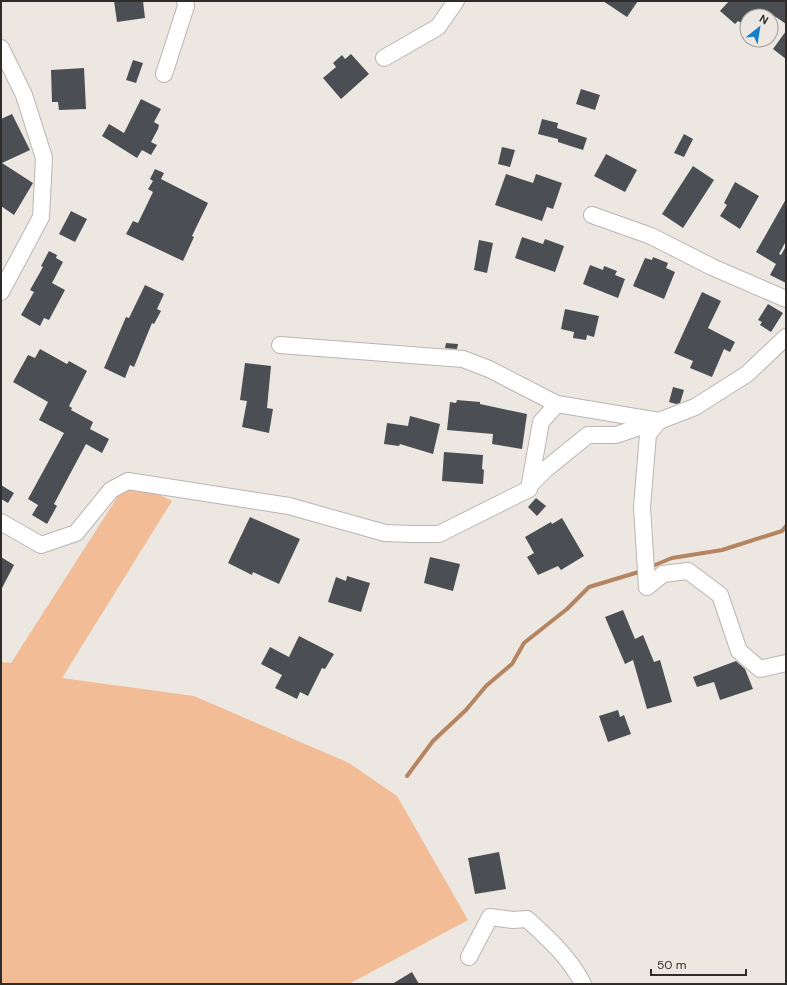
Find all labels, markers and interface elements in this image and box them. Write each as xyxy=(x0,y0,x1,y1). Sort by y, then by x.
north arrow xyxy=(739,8,779,48)
text: N xyxy=(757,11,771,27)
scale bar xyxy=(651,951,746,977)
text: 50 m xyxy=(657,957,686,973)

